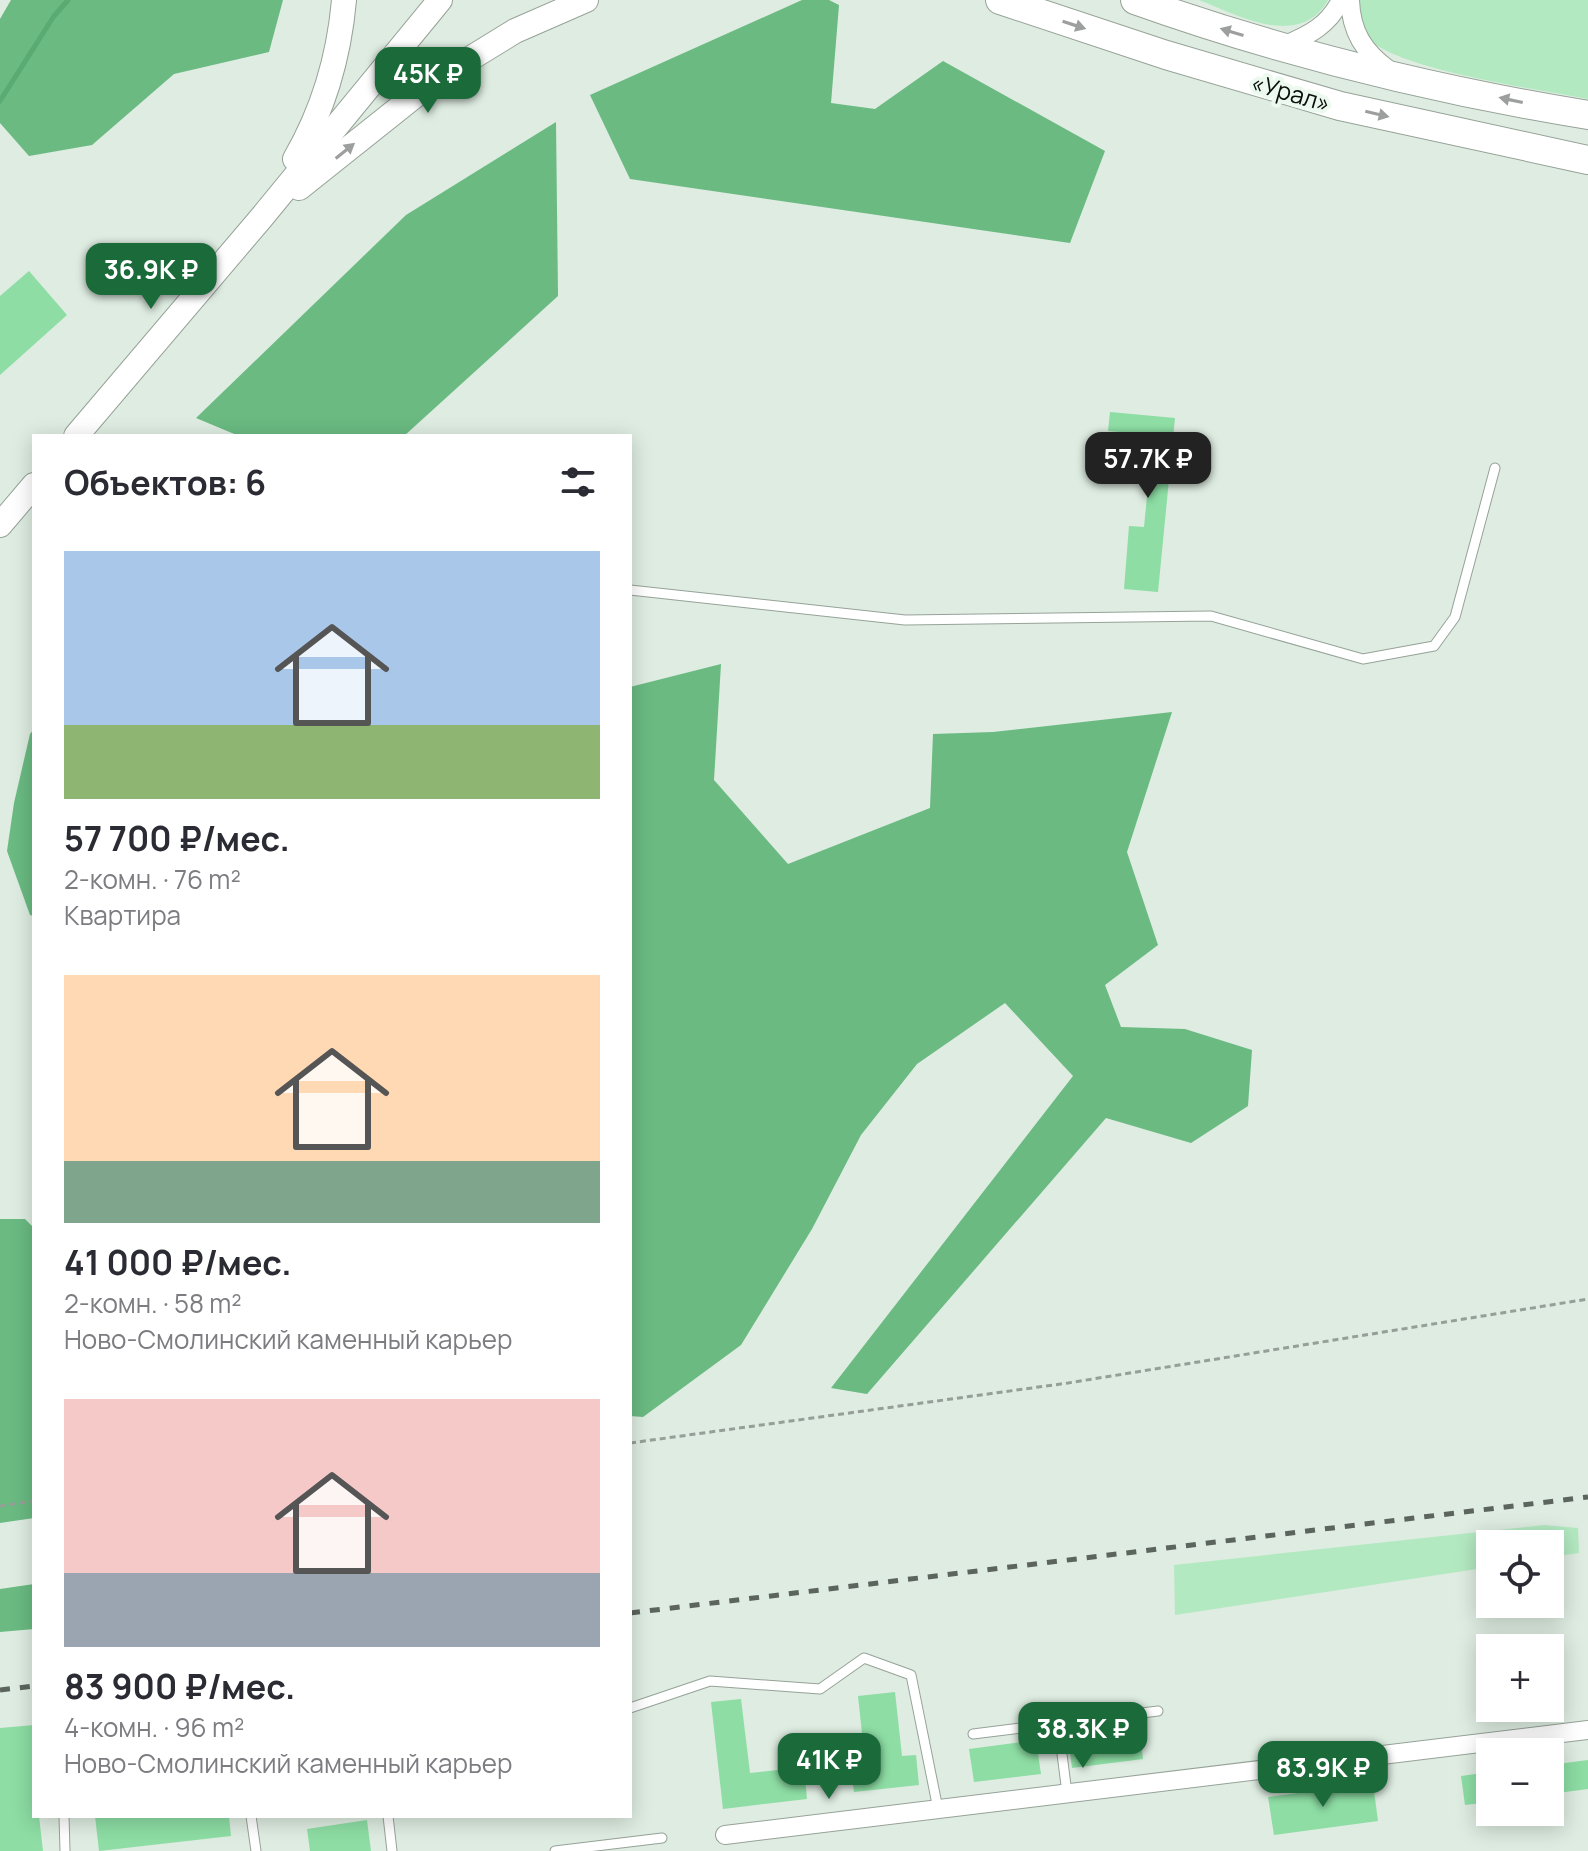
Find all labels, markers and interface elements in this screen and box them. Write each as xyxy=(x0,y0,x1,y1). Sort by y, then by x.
one-way arrow xyxy=(1062,19,1086,31)
one-way arrow xyxy=(1220,25,1244,38)
pin: 45K ₽ xyxy=(372,47,484,115)
text: 45K ₽ xyxy=(393,55,463,91)
street label: «Урал» xyxy=(1247,65,1335,119)
one-way arrow xyxy=(1499,93,1524,106)
one-way arrow xyxy=(1365,109,1390,121)
one-way arrow xyxy=(335,143,355,159)
pin: 36.9K ₽ xyxy=(77,243,225,311)
text: 36.9K ₽ xyxy=(104,251,198,287)
pin: 57.7K ₽ xyxy=(1074,432,1222,500)
text: 57.7K ₽ xyxy=(1103,440,1193,476)
text: Объектов: 6 xyxy=(64,459,266,505)
icon: filters xyxy=(556,460,600,504)
icon: home xyxy=(260,603,404,747)
text: 57 700 ₽/мес. xyxy=(64,815,290,861)
text: 2-комн. · 76 m² xyxy=(64,861,241,897)
text: Квартира xyxy=(64,897,181,933)
icon: home xyxy=(260,1027,404,1171)
text: 41 000 ₽/мес. xyxy=(64,1239,292,1285)
text: 2-комн. · 58 m² xyxy=(64,1285,242,1321)
text: Ново-Смолинский каменный карьер xyxy=(64,1321,512,1357)
icon: home xyxy=(260,1451,404,1595)
map controls xyxy=(1476,1530,1564,1826)
button: locate xyxy=(1476,1530,1564,1618)
button: + xyxy=(1476,1634,1564,1722)
text: 83 900 ₽/мес. xyxy=(64,1663,295,1709)
pin: 38.3K ₽ xyxy=(1009,1702,1157,1770)
text: 4-комн. · 96 m² xyxy=(64,1709,244,1745)
text: 38.3K ₽ xyxy=(1036,1710,1130,1746)
pin: 41K ₽ xyxy=(773,1733,885,1801)
button: − xyxy=(1476,1738,1564,1826)
text: 41K ₽ xyxy=(796,1741,862,1777)
pin: 83.9K ₽ xyxy=(1249,1741,1397,1809)
text: Ново-Смолинский каменный карьер xyxy=(64,1745,512,1781)
text: 83.9K ₽ xyxy=(1276,1749,1370,1785)

